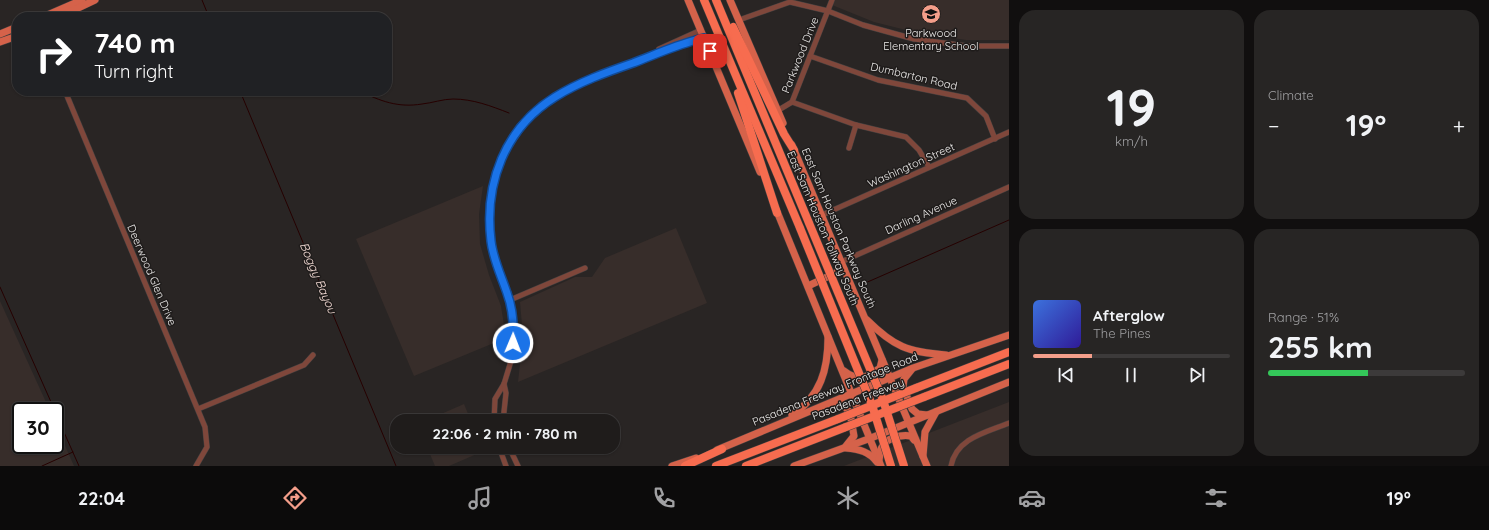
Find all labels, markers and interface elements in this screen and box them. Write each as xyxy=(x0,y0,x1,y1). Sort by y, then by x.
school or university icon: Parkwood Elementary School xyxy=(920,3,942,25)
street label: Parkwood Drive xyxy=(778,15,822,95)
text: 740 m xyxy=(94,25,176,60)
place label: Parkwood Elementary School xyxy=(883,26,979,53)
icon: right xyxy=(28,28,80,80)
pin xyxy=(693,34,727,68)
icon: arrive xyxy=(699,40,721,62)
street label: Dumbarton Road xyxy=(869,59,959,93)
text: Turn right xyxy=(94,60,174,83)
text: 19 xyxy=(1107,74,1156,139)
text: Climate xyxy=(1268,87,1314,103)
text: 19° xyxy=(1346,106,1386,144)
text: − xyxy=(1268,112,1279,140)
text: + xyxy=(1453,112,1465,140)
text: km/h xyxy=(1115,133,1148,149)
street label: Washington Street xyxy=(865,139,957,190)
street label: East Sam Houston Parkway South xyxy=(799,146,879,310)
street label: East Sam Houston Tollway South xyxy=(784,149,862,307)
street label: Darling Avenue xyxy=(883,193,959,237)
street label: Deerwood Glen Drive xyxy=(124,222,180,328)
water label: Boggy Bayou xyxy=(297,240,341,317)
text: Afterglow xyxy=(1093,306,1165,325)
text: Range · 51% xyxy=(1268,309,1339,325)
position arrow xyxy=(492,322,534,364)
text: The Pines xyxy=(1093,325,1151,341)
text: 255 km xyxy=(1268,328,1373,366)
street label: Pasadena Freeway Frontage Road xyxy=(750,350,920,428)
icon: previous xyxy=(1055,364,1077,386)
icon: pause xyxy=(1120,364,1142,386)
icon: next xyxy=(1186,364,1208,386)
street label: Pasadena Freeway xyxy=(810,375,906,423)
speed limit sign: 30 xyxy=(12,402,64,454)
text: 22:06 · 2 min · 780 m xyxy=(433,424,577,443)
icon: directions xyxy=(281,484,309,512)
icon: music xyxy=(466,484,494,512)
icon: phone xyxy=(650,484,678,512)
icon: climate xyxy=(834,484,862,512)
icon: car xyxy=(1018,484,1046,512)
icon: filters xyxy=(1202,484,1230,512)
text: 22:04 xyxy=(78,487,125,510)
text: 19° xyxy=(1387,487,1411,510)

